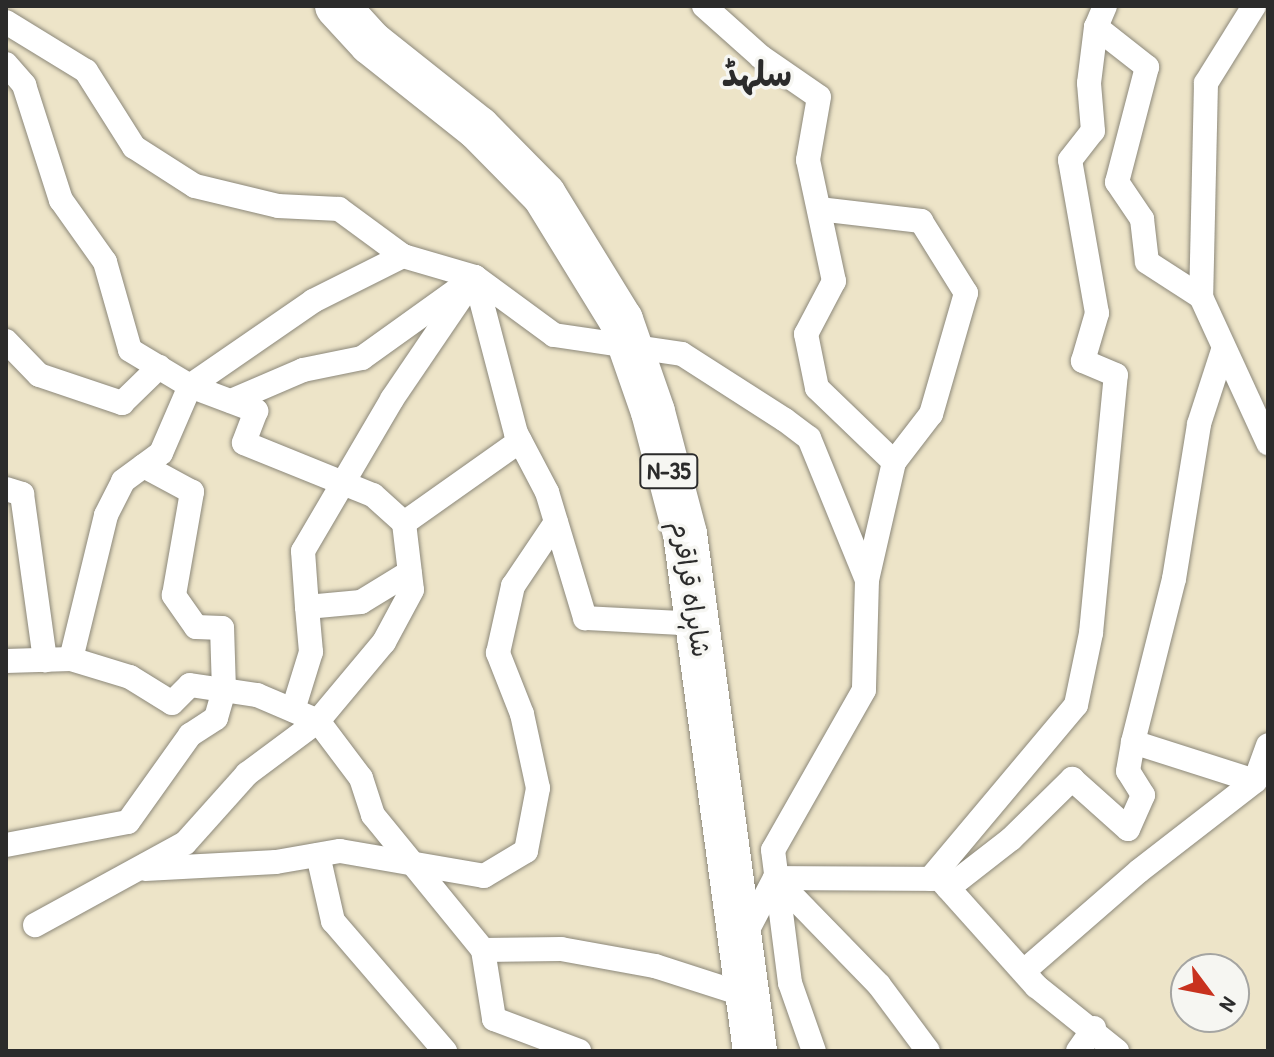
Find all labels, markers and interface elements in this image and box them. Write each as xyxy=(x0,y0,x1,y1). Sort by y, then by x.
district label: سلہڈ xyxy=(722,55,792,95)
road number: N-35 xyxy=(639,451,699,491)
street label: شاہراہ قراقرم xyxy=(665,519,717,659)
north arrow xyxy=(1170,953,1250,1033)
text: N xyxy=(1213,992,1244,1018)

